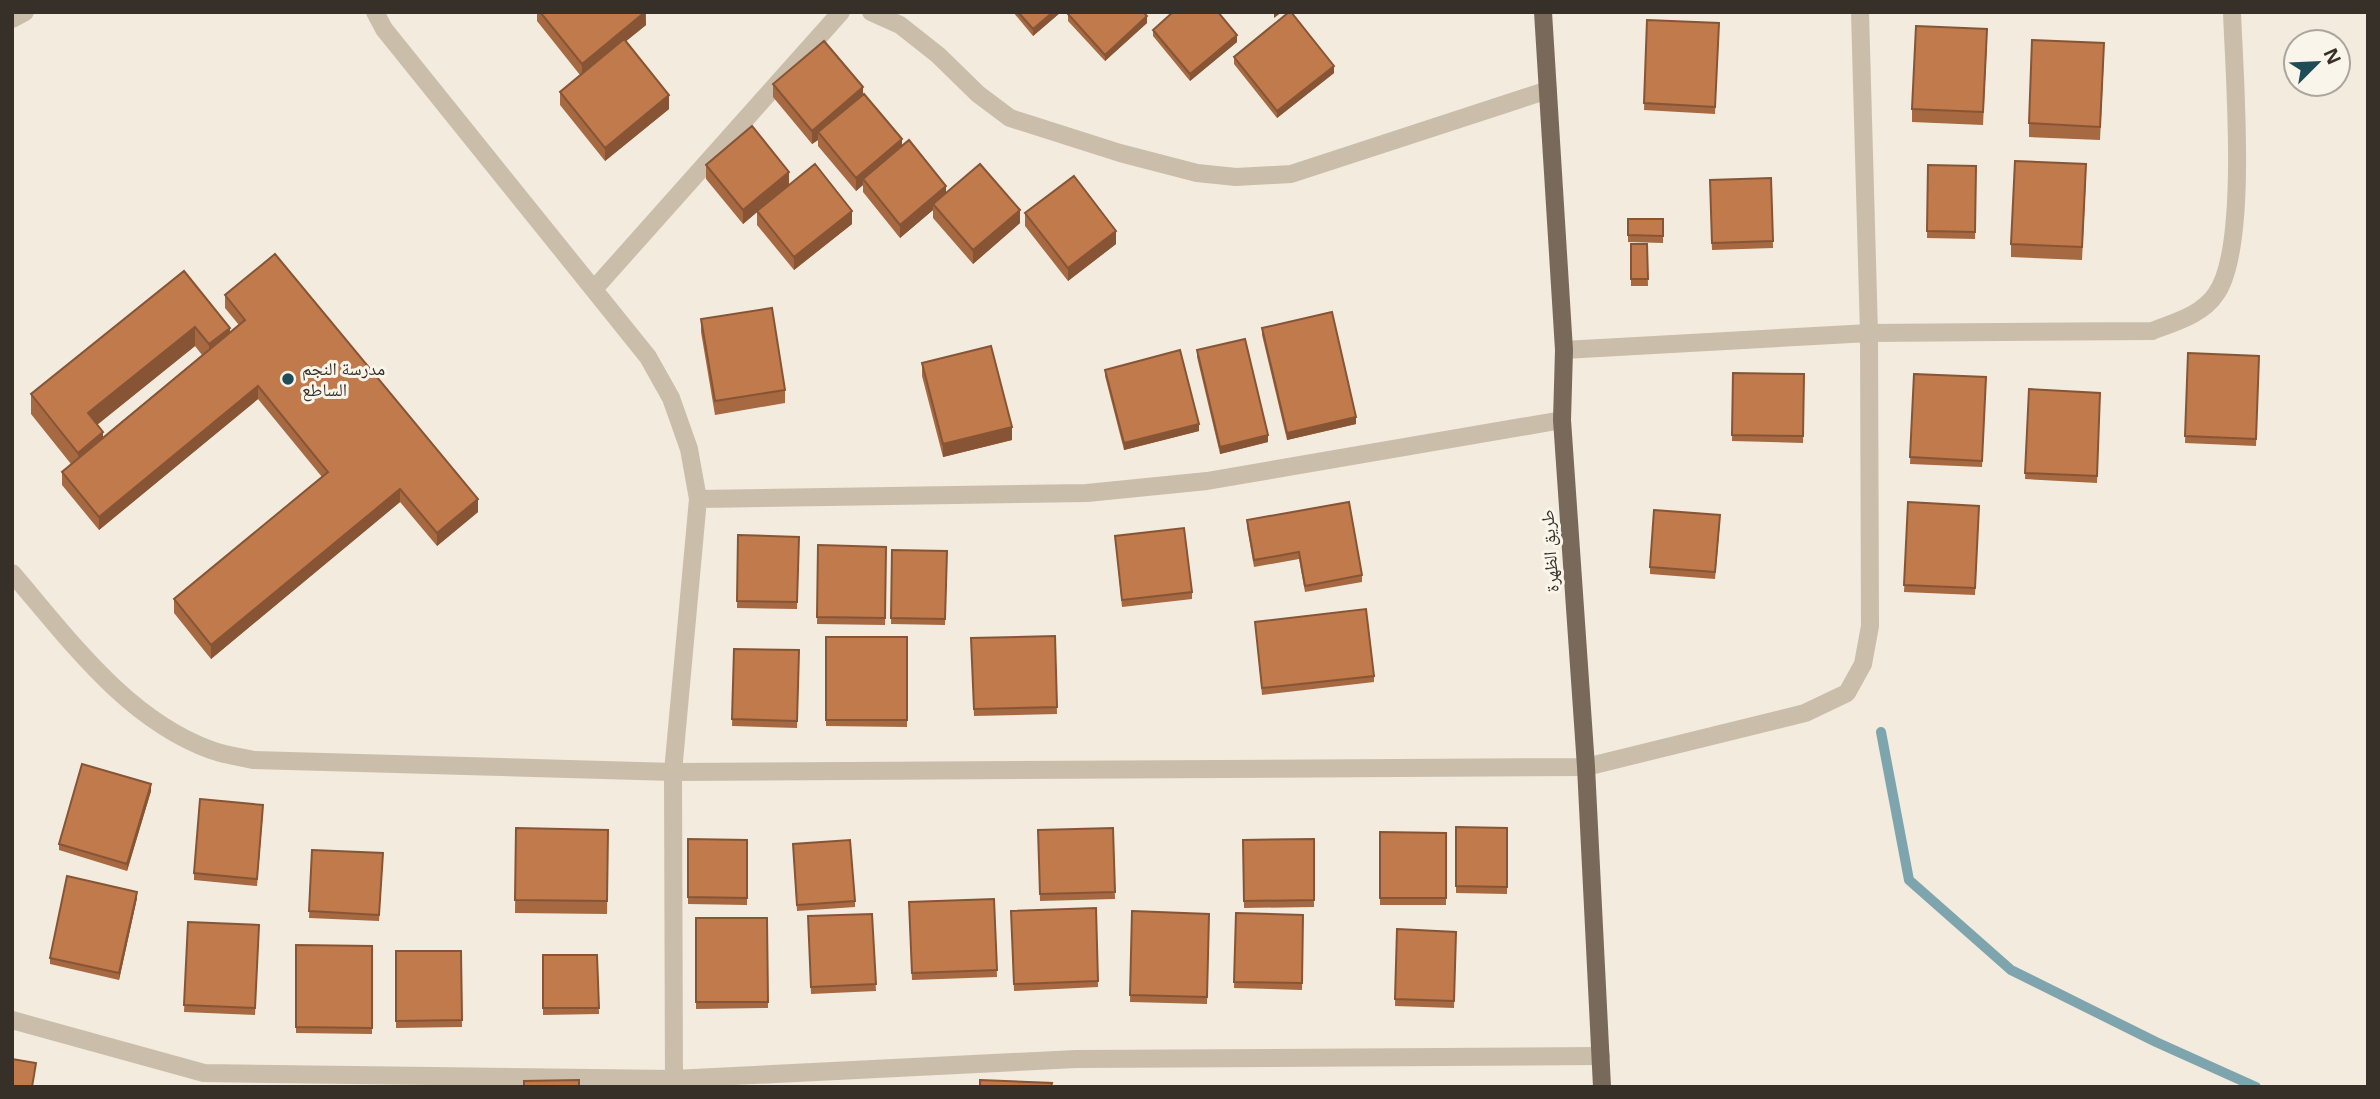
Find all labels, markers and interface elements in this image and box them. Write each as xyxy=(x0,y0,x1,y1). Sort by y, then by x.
north arrow xyxy=(2282,28,2352,98)
text: N xyxy=(2318,44,2348,68)
place label: مدرسة النجم الساطع xyxy=(302,356,385,402)
marker: مدرسة النجم الساطع xyxy=(280,371,296,387)
street label: طريق الظهرة xyxy=(1534,509,1564,593)

